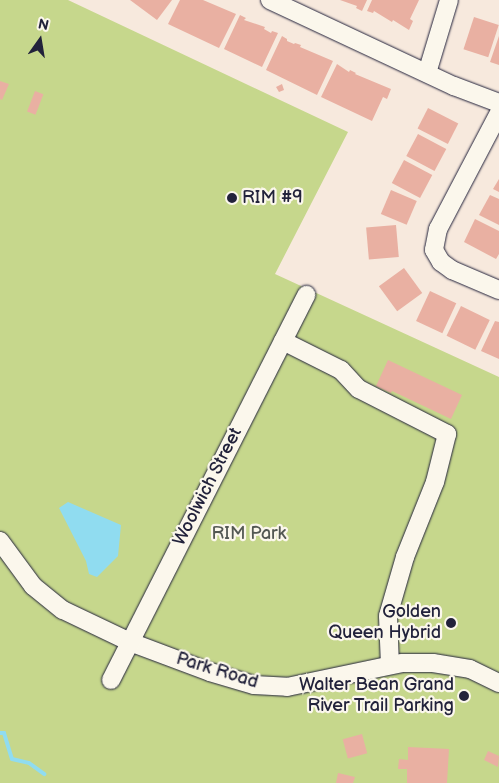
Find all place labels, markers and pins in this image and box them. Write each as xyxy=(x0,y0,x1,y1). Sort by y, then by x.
place label: RIM #9 xyxy=(242,187,303,209)
marker: RIM #9 xyxy=(226,192,238,204)
place label: Golden Queen Hybrid xyxy=(328,602,441,644)
marker: Golden Queen Hybrid xyxy=(445,617,457,629)
place label: Walter Bean Grand River Trail Parking xyxy=(299,675,454,718)
marker: Walter Bean Grand River Trail Parking xyxy=(458,690,470,702)

